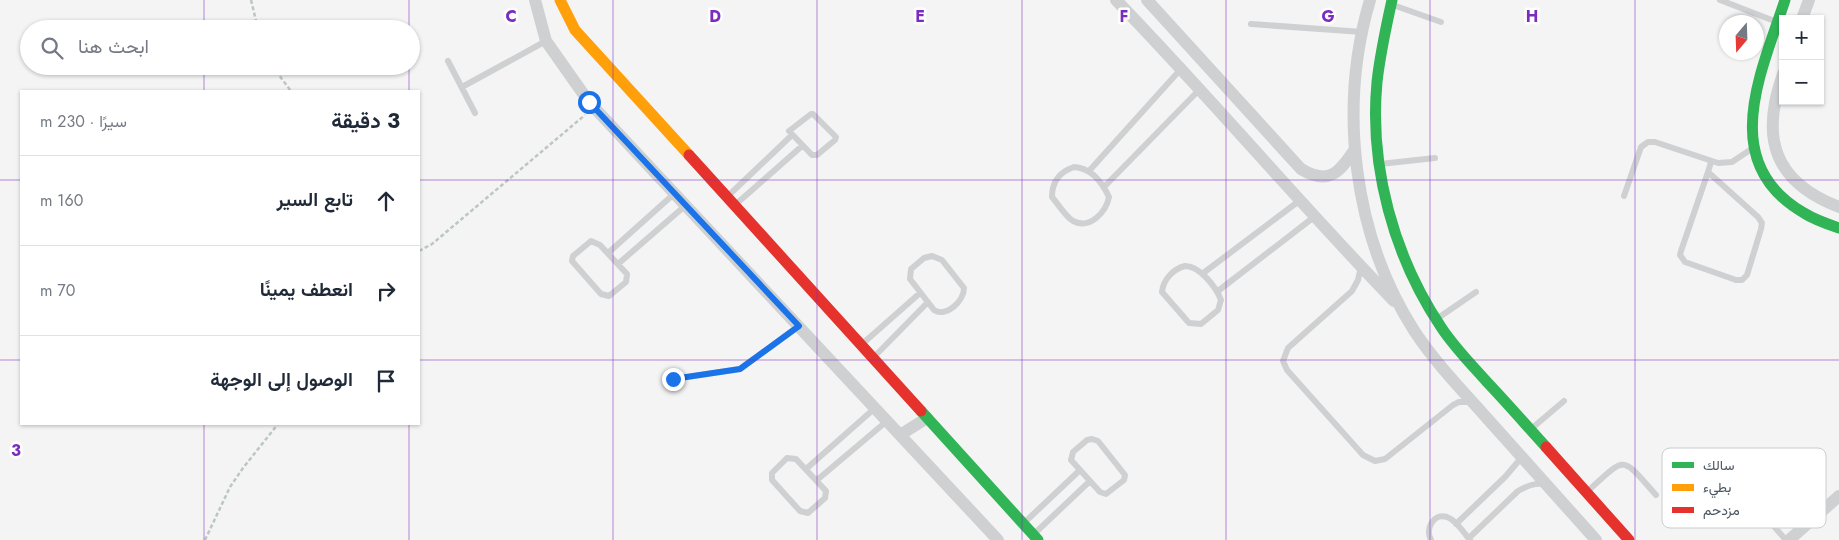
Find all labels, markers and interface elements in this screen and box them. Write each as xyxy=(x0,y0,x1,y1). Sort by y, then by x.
text: C xyxy=(505,5,517,28)
text: D xyxy=(709,5,721,28)
text: E xyxy=(915,5,925,28)
text: F xyxy=(1120,5,1128,28)
text: G xyxy=(1321,5,1335,28)
text: H xyxy=(1526,5,1538,28)
north arrow xyxy=(1719,15,1764,60)
map controls xyxy=(1779,15,1824,105)
button: + xyxy=(1779,15,1824,60)
search box xyxy=(20,20,420,75)
text: ابحث هنا xyxy=(78,33,149,60)
icon: search xyxy=(38,34,66,62)
button: − xyxy=(1779,60,1824,105)
route start xyxy=(578,91,601,114)
text: 3 دقيقة xyxy=(331,106,400,136)
text: سيرًا · 230 m xyxy=(40,110,127,133)
text: تابع السير xyxy=(276,186,353,213)
icon: ahead xyxy=(372,187,400,215)
text: 160 m xyxy=(40,189,83,212)
text: انعطف يمينًا xyxy=(260,276,353,303)
icon: right xyxy=(372,277,400,305)
text: 70 m xyxy=(40,279,75,302)
text: الوصول إلى الوجهة xyxy=(210,366,353,393)
icon: arrive xyxy=(372,367,400,395)
route end xyxy=(662,368,685,391)
text: 3 xyxy=(11,439,21,462)
legend xyxy=(1662,448,1826,528)
text: سالك xyxy=(1703,455,1734,475)
text: بطيء xyxy=(1703,477,1731,499)
text: مزدحم xyxy=(1703,500,1740,520)

